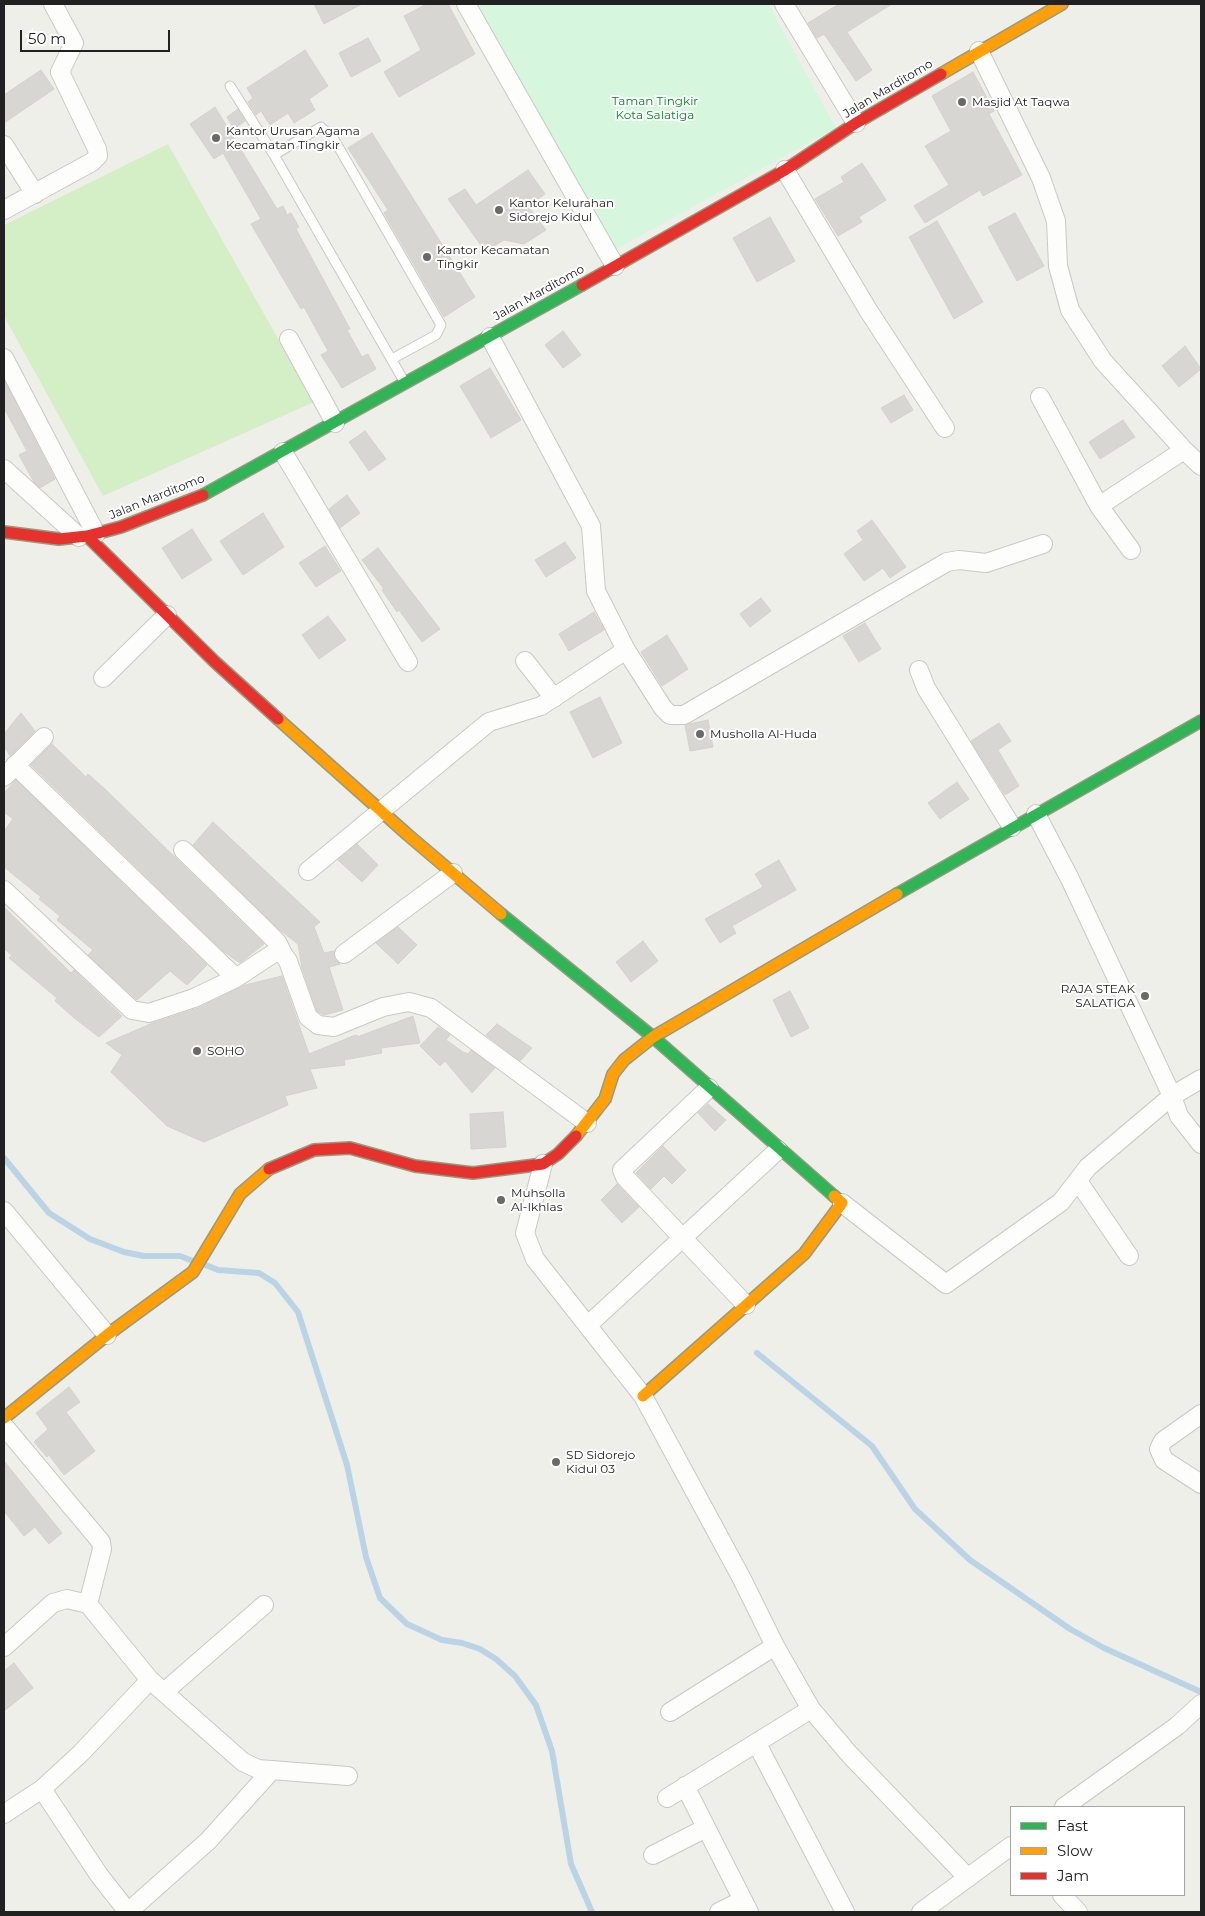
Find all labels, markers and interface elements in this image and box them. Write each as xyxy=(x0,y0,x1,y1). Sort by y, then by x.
scale bar xyxy=(22,20,172,52)
text: 50 m xyxy=(28,29,66,48)
street label: Jalan Marditomo xyxy=(841,57,935,121)
park label: Taman Tingkir Kota Salatiga xyxy=(612,94,698,122)
place label: Masjid At Taqwa xyxy=(972,95,1070,109)
marker: Masjid At Taqwa xyxy=(956,96,968,108)
place label: Kantor Urusan Agama Kecamatan Tingkir xyxy=(226,124,360,152)
marker: Kantor Urusan Agama Kecamatan Tingkir xyxy=(210,132,222,144)
place label: Kantor Kelurahan Sidorejo Kidul xyxy=(509,196,614,224)
marker: Kantor Kelurahan Sidorejo Kidul xyxy=(493,204,505,216)
place label: Kantor Kecamatan Tingkir xyxy=(437,243,550,271)
marker: Kantor Kecamatan Tingkir xyxy=(421,251,433,263)
street label: Jalan Marditomo xyxy=(491,262,587,324)
street label: Jalan Marditomo xyxy=(107,471,207,523)
place label: Musholla Al-Huda xyxy=(710,727,817,741)
marker: Musholla Al-Huda xyxy=(694,728,706,740)
place label: RAJA STEAK SALATIGA xyxy=(1061,982,1135,1010)
marker: RAJA STEAK SALATIGA xyxy=(1139,990,1151,1002)
place label: SOHO xyxy=(207,1044,244,1058)
marker: SOHO xyxy=(191,1045,203,1057)
place label: Muhsolla Al-Ikhlas xyxy=(511,1186,566,1214)
marker: Muhsolla Al-Ikhlas xyxy=(495,1194,507,1206)
place label: SD Sidorejo Kidul 03 xyxy=(566,1448,635,1476)
marker: SD Sidorejo Kidul 03 xyxy=(550,1456,562,1468)
legend xyxy=(1010,1806,1185,1896)
text: Fast xyxy=(1057,1816,1088,1835)
text: Slow xyxy=(1057,1841,1093,1860)
text: Jam xyxy=(1057,1866,1089,1885)

